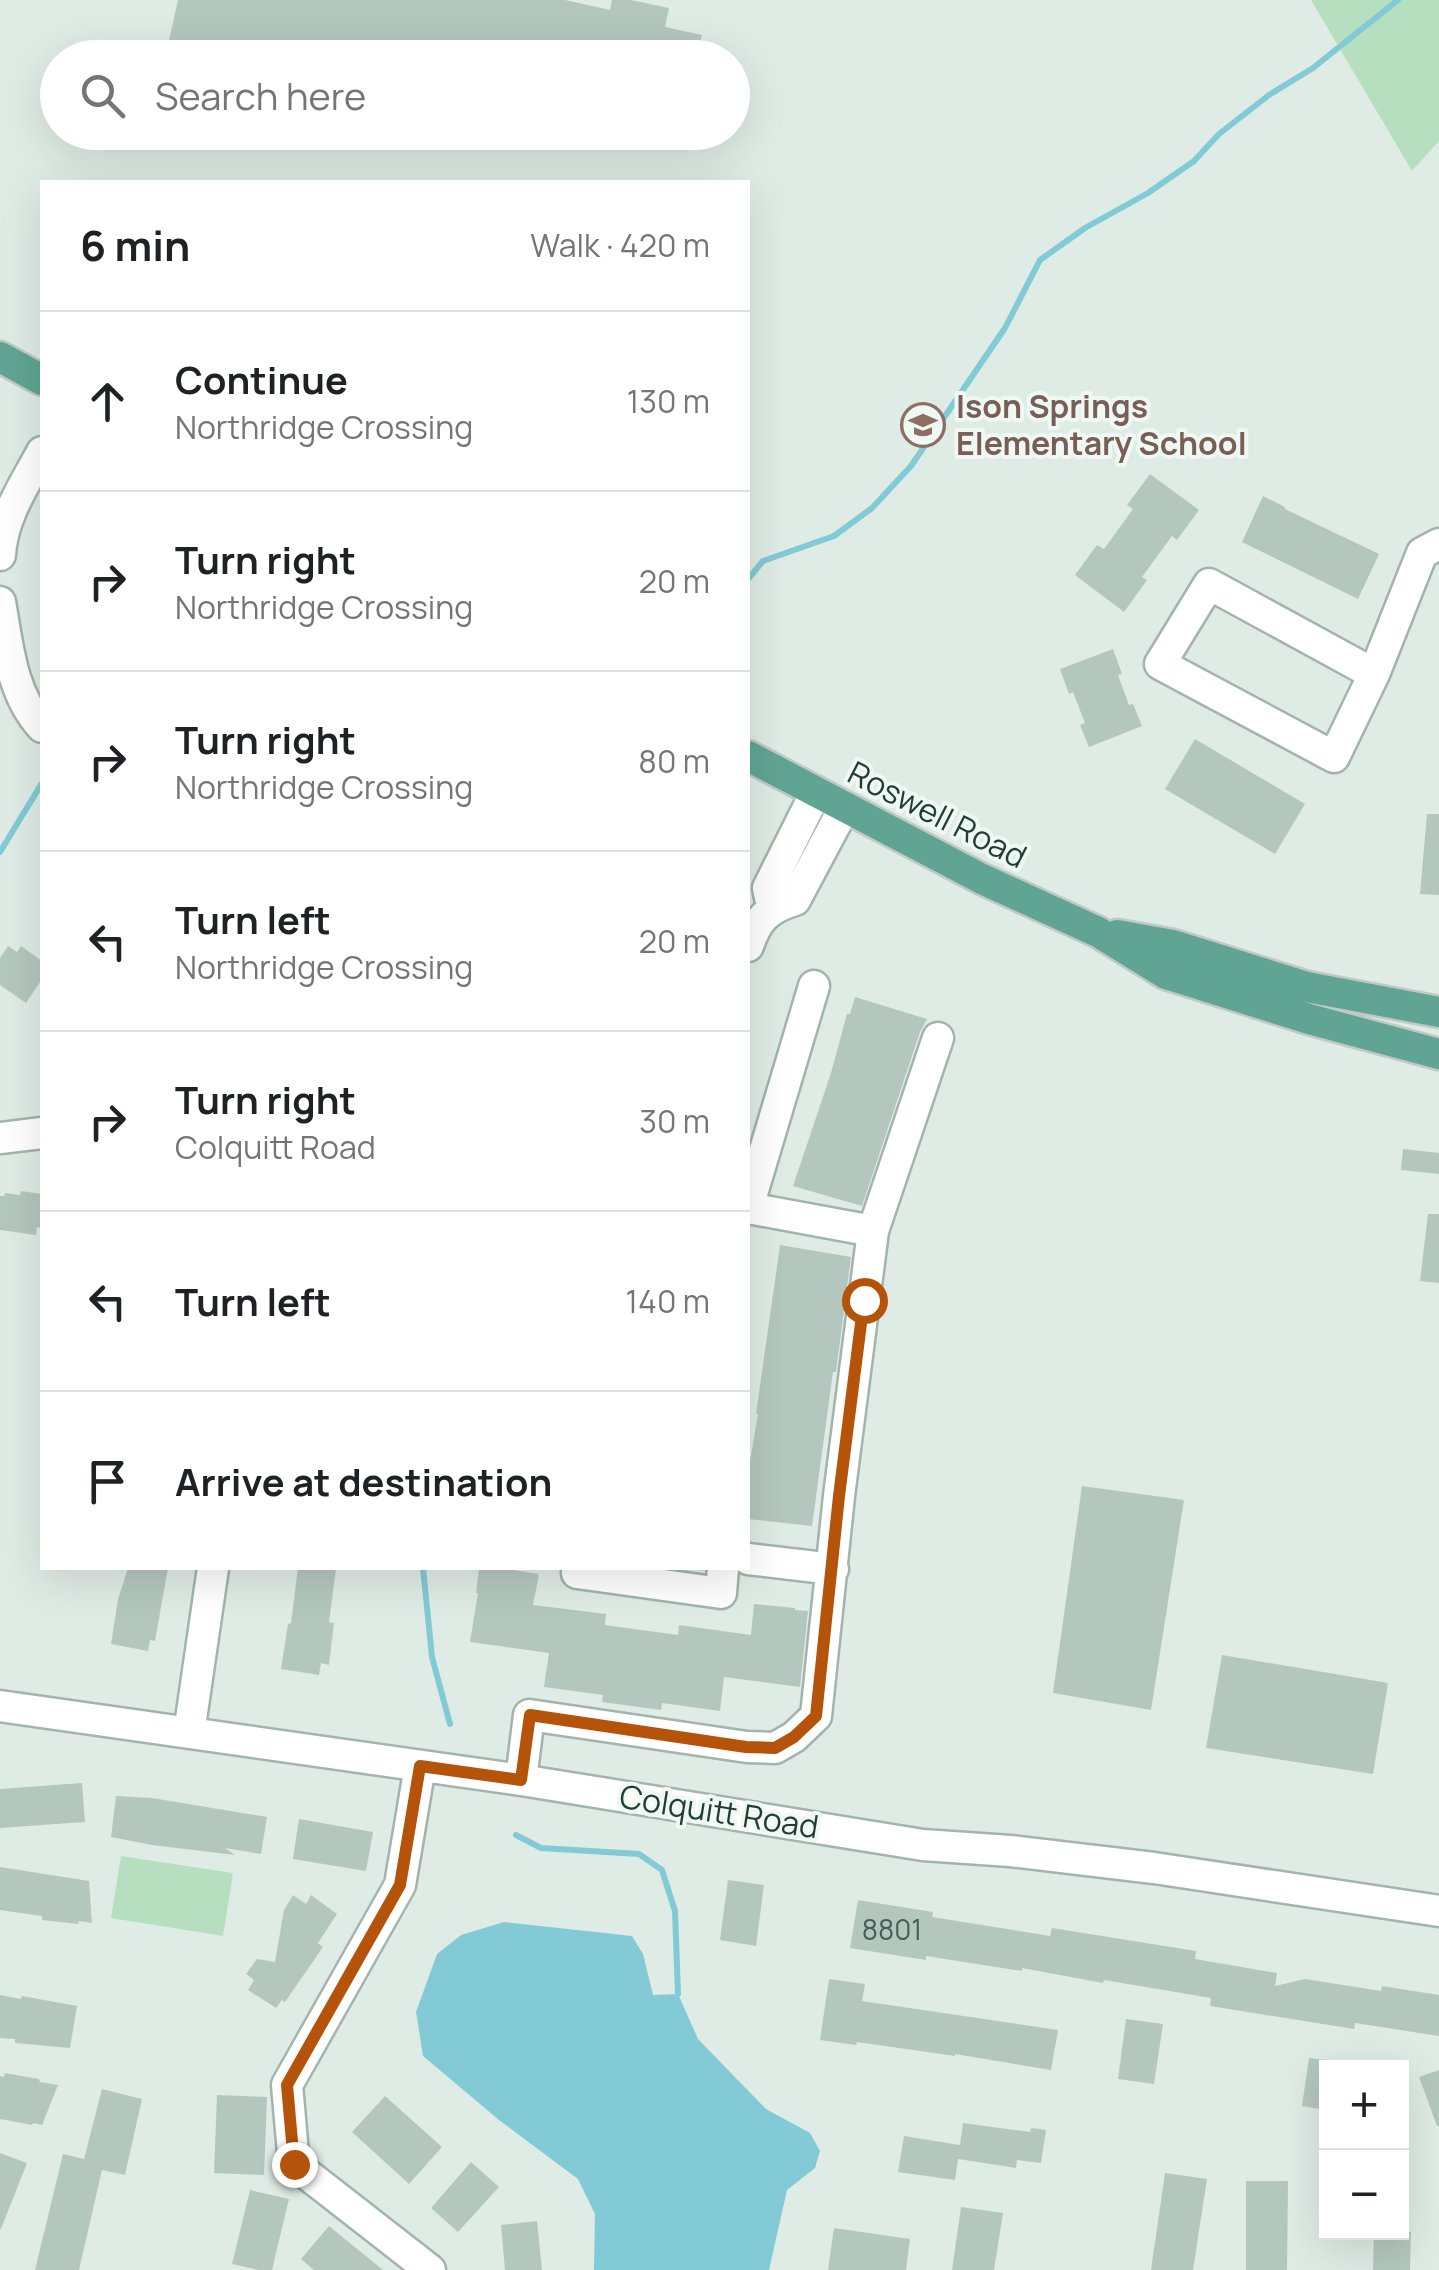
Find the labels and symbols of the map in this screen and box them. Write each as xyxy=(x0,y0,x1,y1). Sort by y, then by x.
place label: Ison Springs Elementary School xyxy=(956,384,1247,465)
school or university icon: Ison Springs Elementary School xyxy=(900,402,946,448)
street label: Roswell Road xyxy=(841,750,1034,878)
route start xyxy=(842,1278,888,1324)
street label: Colquitt Road xyxy=(617,1774,822,1848)
house number: 8801 xyxy=(862,1910,922,1948)
route end xyxy=(272,2142,318,2188)

